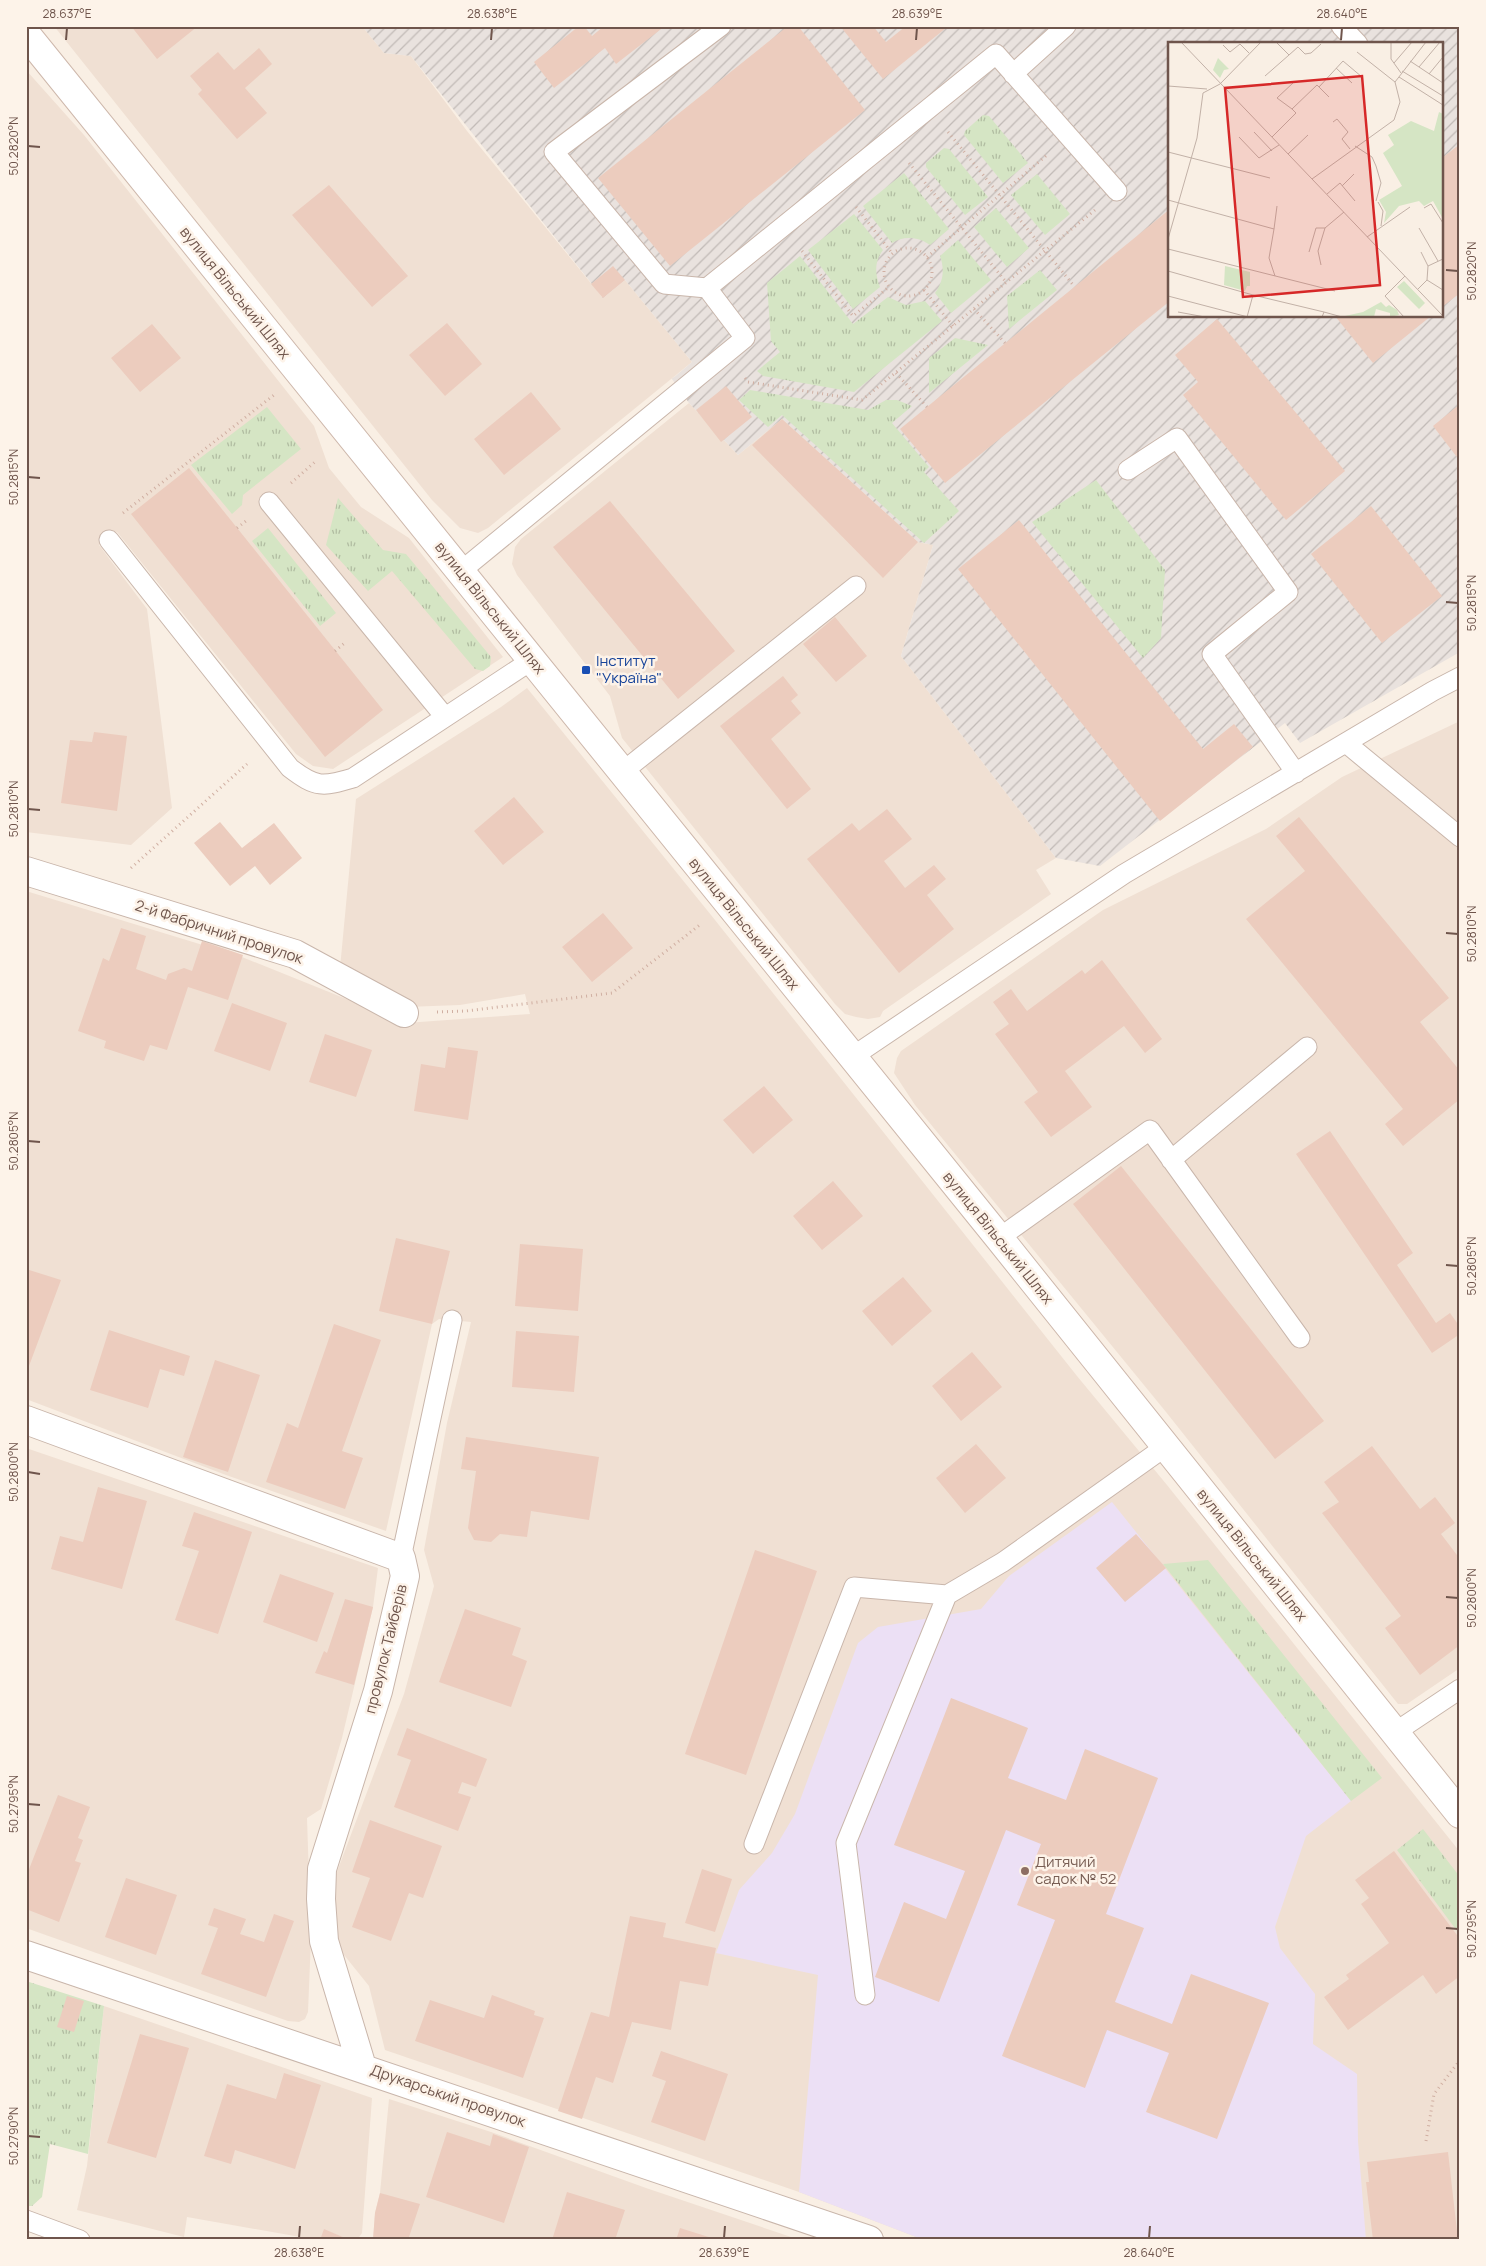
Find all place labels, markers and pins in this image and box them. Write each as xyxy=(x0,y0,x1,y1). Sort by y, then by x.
place label: Інститут "Україна" xyxy=(596,650,662,688)
marker: Інститут "Україна" xyxy=(580,664,592,676)
place label: Дитячий садок № 52 xyxy=(1035,1851,1116,1889)
marker: Дитячий садок № 52 xyxy=(1019,1865,1031,1877)

